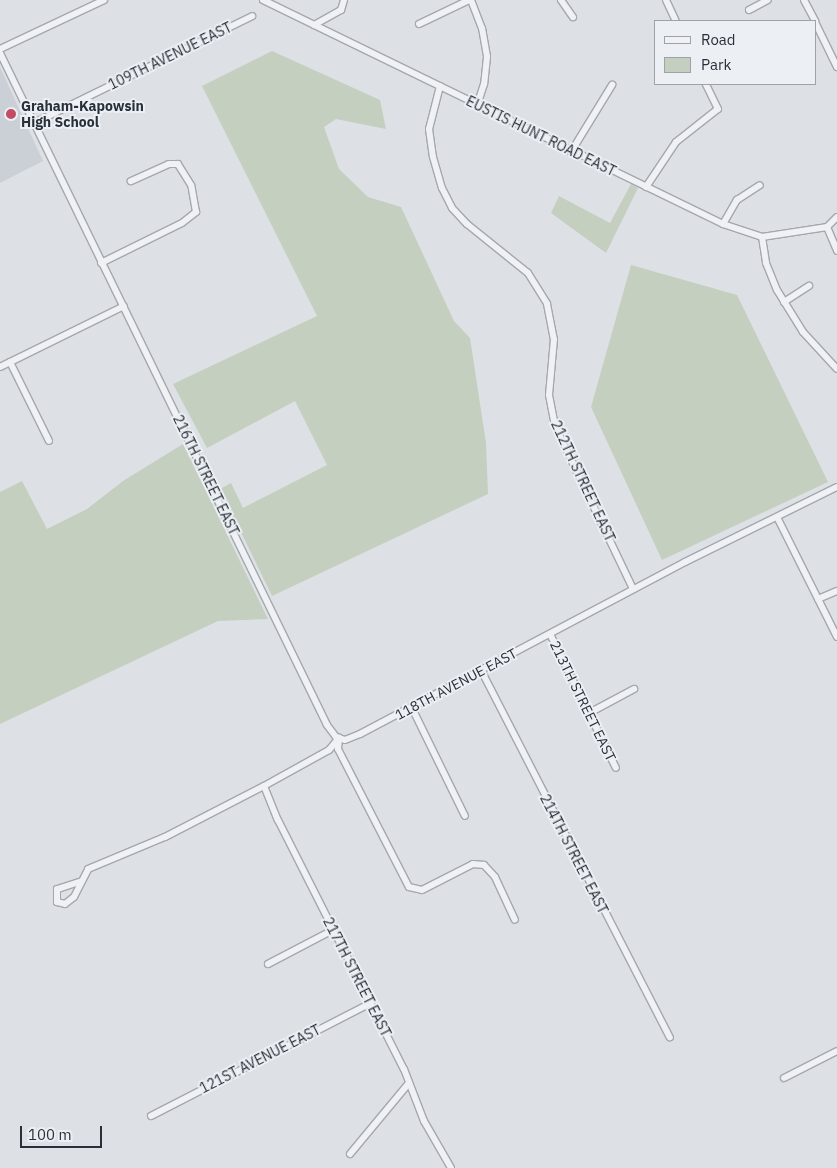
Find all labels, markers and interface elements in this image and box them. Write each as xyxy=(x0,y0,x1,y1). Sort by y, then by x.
street label: 109TH AVENUE EAST xyxy=(105,19,235,93)
legend xyxy=(654,20,817,85)
text: Road xyxy=(701,30,736,49)
text: Park xyxy=(701,55,731,74)
street label: EUSTIS HUNT ROAD EAST xyxy=(463,92,619,180)
place label: Graham-Kapowsin High School xyxy=(21,98,144,130)
marker: Graham-Kapowsin High School xyxy=(5,108,17,120)
street label: 216TH STREET EAST xyxy=(170,412,242,538)
street label: 212TH STREET EAST xyxy=(547,418,619,544)
street label: 213TH STREET EAST xyxy=(547,638,619,764)
street label: 118TH AVENUE EAST xyxy=(392,645,520,723)
street label: 214TH STREET EAST xyxy=(537,791,611,917)
street label: 217TH STREET EAST xyxy=(320,914,394,1040)
street label: 121ST AVENUE EAST xyxy=(197,1021,323,1097)
scale bar xyxy=(22,1116,105,1148)
text: 100 m xyxy=(28,1125,72,1144)

